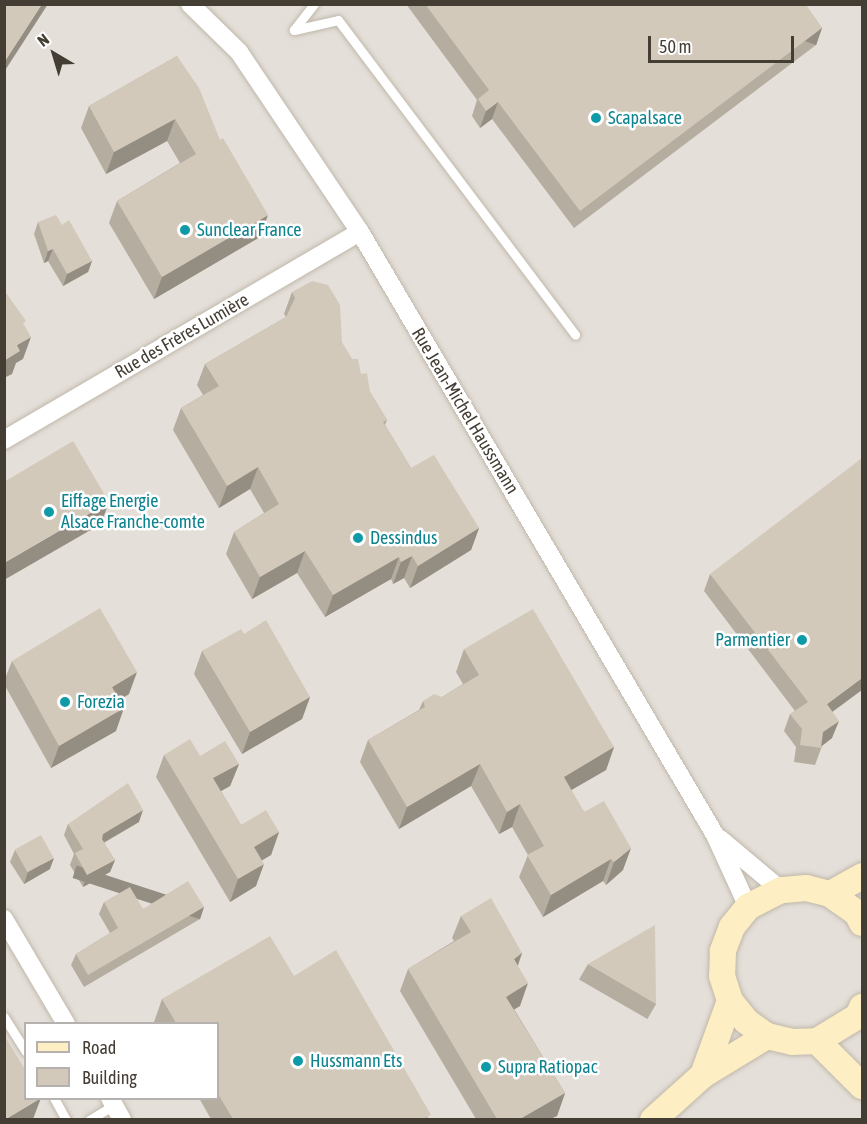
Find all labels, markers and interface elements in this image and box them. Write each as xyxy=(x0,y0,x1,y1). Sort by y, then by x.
north arrow xyxy=(24,24,84,84)
scale bar xyxy=(651,24,796,62)
text: N xyxy=(34,30,52,50)
text: 50 m xyxy=(659,36,691,57)
place label: Scapalsace xyxy=(608,107,682,129)
marker: Scapalsace xyxy=(589,111,603,125)
place label: Sunclear France xyxy=(197,219,301,241)
marker: Sunclear France xyxy=(178,223,192,237)
street label: Rue des Frères Lumière xyxy=(111,289,253,383)
street label: Rue Jean-Michel Haussmann xyxy=(407,324,523,498)
place label: Eiffage Energie Alsace Franche-comte xyxy=(61,491,205,534)
marker: Eiffage Energie Alsace Franche-comte xyxy=(42,505,56,519)
place label: Dessindus xyxy=(370,527,437,549)
marker: Dessindus xyxy=(351,531,365,545)
place label: Parmentier xyxy=(715,629,790,651)
marker: Parmentier xyxy=(795,633,809,647)
place label: Forezia xyxy=(77,691,125,713)
marker: Forezia xyxy=(58,695,72,709)
legend xyxy=(24,1022,219,1100)
text: Road xyxy=(82,1037,116,1058)
place label: Hussmann Ets xyxy=(310,1050,402,1072)
marker: Hussmann Ets xyxy=(291,1054,305,1068)
place label: Supra Ratiopac xyxy=(498,1056,597,1078)
marker: Supra Ratiopac xyxy=(479,1060,493,1074)
text: Building xyxy=(82,1067,137,1088)

